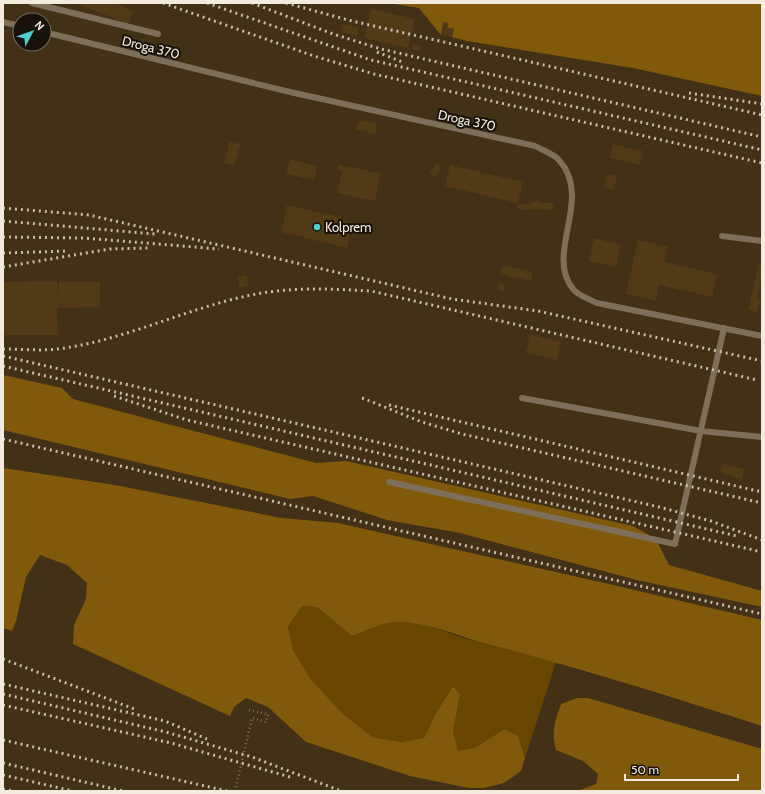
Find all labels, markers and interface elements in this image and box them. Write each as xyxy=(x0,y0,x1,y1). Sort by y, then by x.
north arrow xyxy=(12,12,52,52)
text: N xyxy=(32,18,47,33)
street label: Droga 370 xyxy=(121,32,181,62)
street label: Droga 370 xyxy=(437,106,497,134)
place label: Kolprem xyxy=(325,219,371,235)
marker: Kolprem xyxy=(312,222,322,232)
scale bar xyxy=(625,756,738,782)
text: 50 m xyxy=(631,762,659,777)

